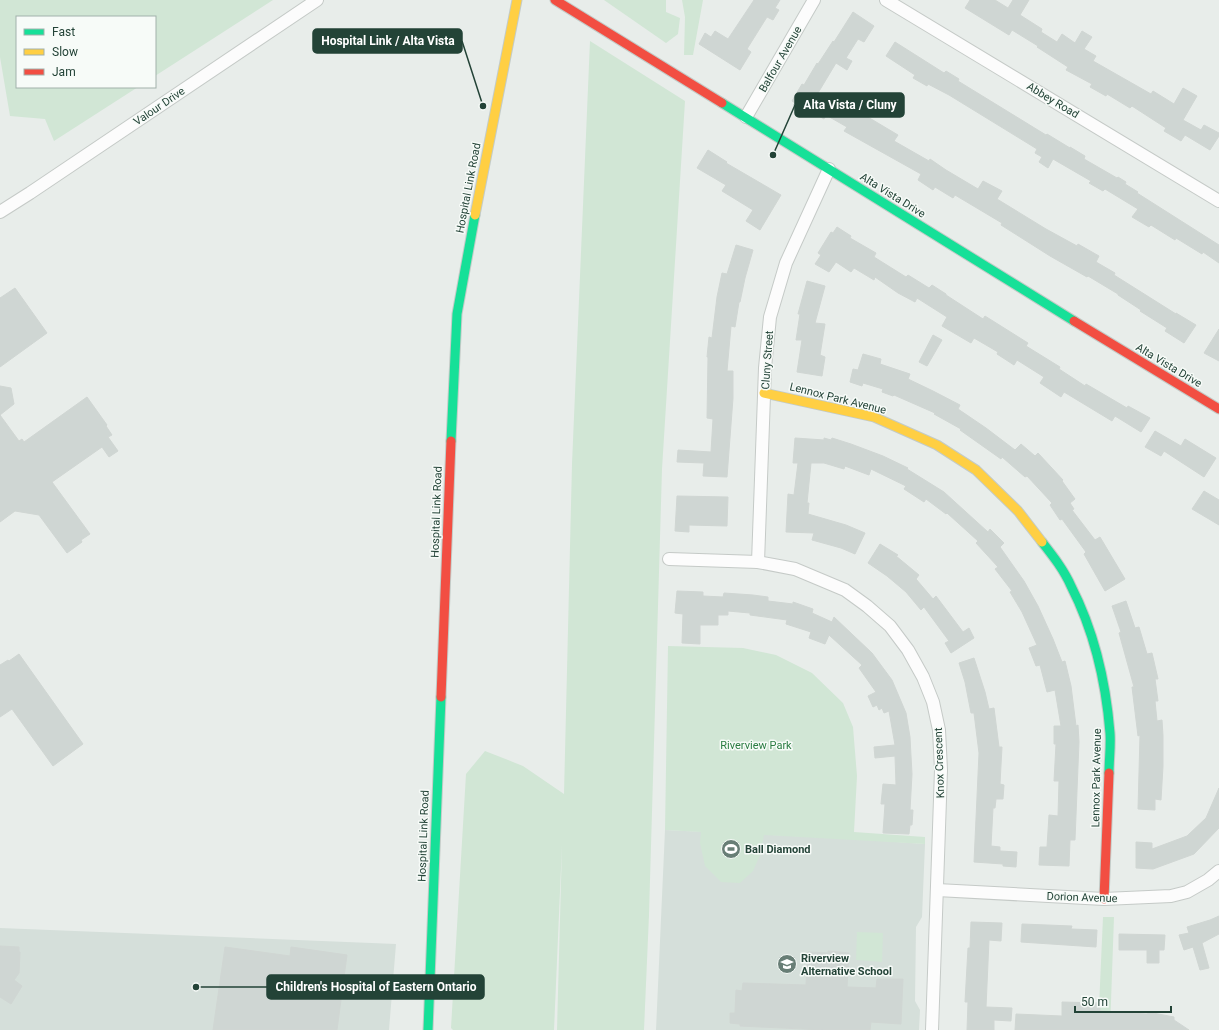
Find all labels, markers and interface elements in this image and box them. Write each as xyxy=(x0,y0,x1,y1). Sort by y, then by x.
legend xyxy=(16,16,156,88)
street label: Balfour Avenue xyxy=(756,24,805,95)
text: Fast xyxy=(52,25,75,39)
callout: Hospital Link / Alta Vista xyxy=(313,29,462,53)
text: Hospital Link / Alta Vista xyxy=(321,34,455,48)
text: Slow xyxy=(52,45,78,59)
text: Jam xyxy=(52,65,76,79)
street label: Abbey Road xyxy=(1024,80,1081,121)
street label: Valour Drive xyxy=(131,84,187,128)
callout: Alta Vista / Cluny xyxy=(795,93,904,117)
text: Alta Vista / Cluny xyxy=(803,98,898,112)
street label: Hospital Link Road xyxy=(453,142,484,234)
street label: Alta Vista Drive xyxy=(858,170,928,221)
street label: Cluny Street xyxy=(759,330,776,390)
street label: Alta Vista Drive xyxy=(1133,341,1204,390)
street label: Lennox Park Avenue xyxy=(788,380,888,417)
street label: Hospital Link Road xyxy=(428,466,445,558)
street label: Knox Crescent xyxy=(932,727,947,799)
street label: Lennox Park Avenue xyxy=(1089,728,1104,828)
park label: Riverview Park xyxy=(720,739,792,752)
street label: Hospital Link Road xyxy=(415,790,432,882)
sports icon: Ball Diamond xyxy=(720,838,742,860)
place label: Ball Diamond xyxy=(745,843,811,856)
street label: Dorion Avenue xyxy=(1046,890,1118,905)
place label: Riverview Alternative School xyxy=(801,952,892,978)
school or university icon: Riverview Alternative School xyxy=(776,953,798,975)
callout: Children's Hospital of Eastern Ontario xyxy=(267,975,484,999)
text: Children's Hospital of Eastern Ontario xyxy=(275,980,477,994)
scale bar xyxy=(1075,988,1171,1014)
text: 50 m xyxy=(1081,995,1108,1009)

